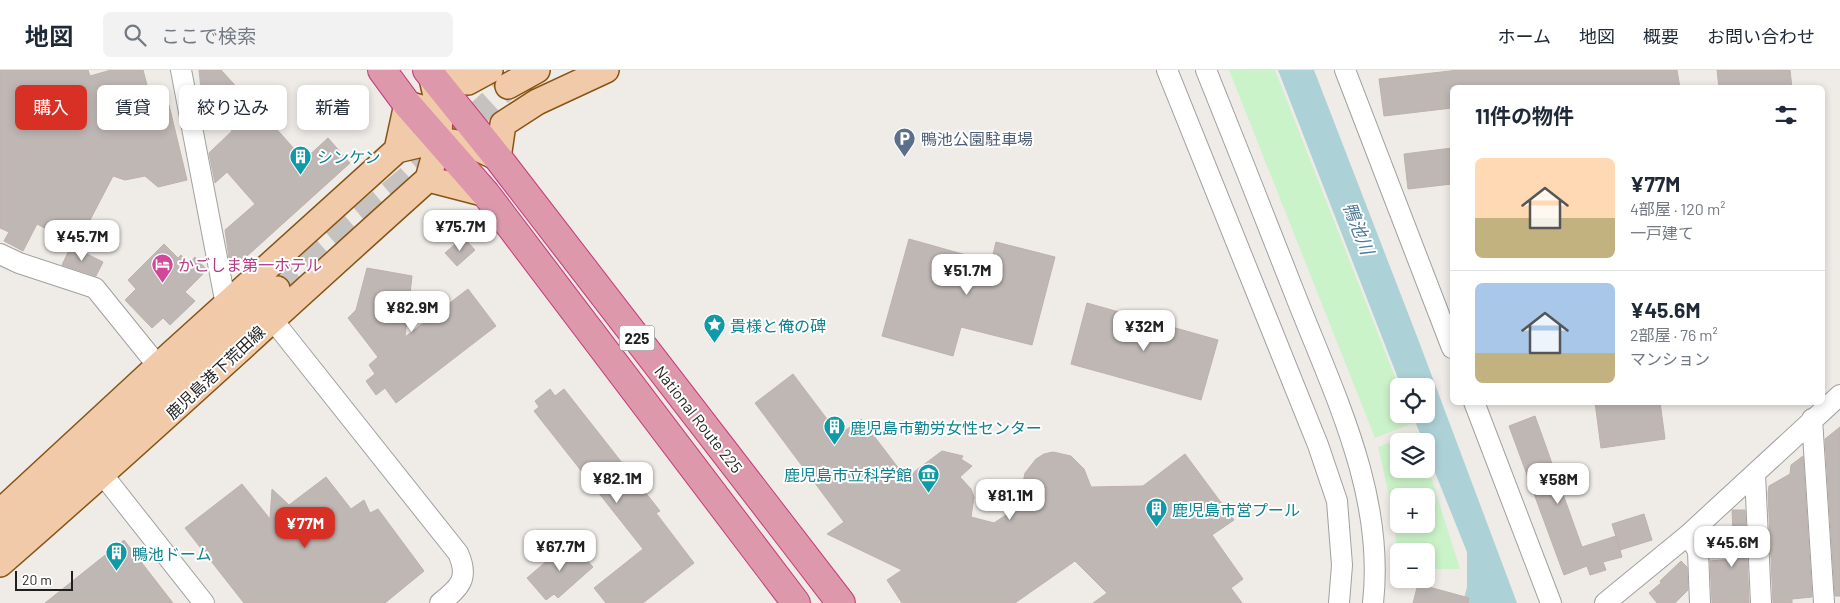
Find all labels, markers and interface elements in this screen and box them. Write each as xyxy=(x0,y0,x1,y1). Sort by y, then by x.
search box xyxy=(103,12,453,57)
text: 地図 xyxy=(25,21,73,50)
icon: search xyxy=(121,21,149,49)
text: ここで検索 xyxy=(161,24,256,47)
text: ホーム xyxy=(1498,25,1551,47)
text: 地図 xyxy=(1579,25,1615,47)
text: 概要 xyxy=(1643,25,1679,47)
text: お問い合わせ xyxy=(1707,25,1815,47)
chip: 購入 xyxy=(15,85,87,130)
chip: 賃貸 xyxy=(97,85,169,130)
chip: 絞り込み xyxy=(179,85,287,130)
chip: 新着 xyxy=(297,85,369,130)
icon: filters xyxy=(1772,101,1800,129)
text: 11件の物件 xyxy=(1475,103,1574,128)
parking icon: 鴨池公園駐車場 xyxy=(893,126,917,157)
place label: 鴨池公園駐車場 xyxy=(921,129,1033,148)
building icon: シンケン xyxy=(289,144,313,175)
place label: シンケン xyxy=(317,147,381,166)
text: ¥77M xyxy=(1630,171,1680,196)
icon: home xyxy=(1515,178,1575,238)
water label: 鴨池川 xyxy=(1339,199,1380,259)
text: 4部屋 · 120 m² xyxy=(1630,199,1725,218)
pin: ¥75.7M xyxy=(419,210,501,252)
text: ¥75.7M xyxy=(434,216,486,235)
pin: ¥45.7M xyxy=(41,220,123,262)
text: 一戸建て xyxy=(1630,223,1694,242)
text: ¥45.7M xyxy=(56,226,108,245)
hotel icon: かごしま第一ホテル xyxy=(150,252,174,283)
pin: ¥51.7M xyxy=(926,254,1008,296)
place label: かごしま第一ホテル xyxy=(178,255,322,274)
text: ¥51.7M xyxy=(943,260,991,279)
pin: ¥82.9M xyxy=(371,290,453,333)
text: ¥82.9M xyxy=(386,297,438,316)
text: ¥45.6M xyxy=(1630,297,1700,322)
icon: home xyxy=(1515,303,1575,363)
pin: ¥32M xyxy=(1114,310,1174,352)
place icon: 貴様と俺の碑 xyxy=(702,313,726,344)
place label: 貴様と俺の碑 xyxy=(730,316,826,335)
text: ¥32M xyxy=(1124,316,1164,335)
street label: 鹿児島港下荒田線 xyxy=(162,321,268,423)
text: 2部屋 · 76 m² xyxy=(1630,325,1718,344)
road number: 225 xyxy=(620,326,654,350)
text: マンション xyxy=(1630,349,1710,368)
street label: National Route 225 xyxy=(651,362,747,476)
map controls xyxy=(1390,378,1435,588)
button: locate xyxy=(1390,378,1435,423)
building icon: 鹿児島市勤労女性センター xyxy=(822,415,846,446)
place label: 鹿児島市勤労女性センター xyxy=(850,418,1042,437)
button: layers xyxy=(1390,433,1435,478)
pin: ¥82.1M xyxy=(576,462,658,504)
museum icon: 鹿児島市立科学館 xyxy=(916,462,940,493)
pin: ¥58M xyxy=(1528,462,1588,505)
place label: 鹿児島市立科学館 xyxy=(784,465,912,484)
text: ¥82.1M xyxy=(592,468,642,487)
text: ¥58M xyxy=(1538,469,1578,488)
pin: ¥81.1M xyxy=(969,478,1051,521)
text: ¥81.1M xyxy=(987,485,1033,504)
button: + xyxy=(1390,488,1435,533)
building icon: 鹿児島市営プール xyxy=(1144,497,1168,528)
place label: 鹿児島市営プール xyxy=(1172,500,1300,519)
pin: ¥77M xyxy=(275,506,335,549)
text: ¥77M xyxy=(286,513,324,532)
pin: ¥45.6M xyxy=(1691,526,1773,568)
pin: ¥67.7M xyxy=(519,530,601,572)
text: ¥45.6M xyxy=(1705,532,1759,551)
text: ¥67.7M xyxy=(535,536,585,555)
building icon: 鴨池ドーム xyxy=(104,541,128,572)
button: − xyxy=(1390,543,1435,588)
place label: 鴨池ドーム xyxy=(132,544,212,563)
scale bar xyxy=(15,568,72,591)
text: 20 m xyxy=(22,571,52,588)

